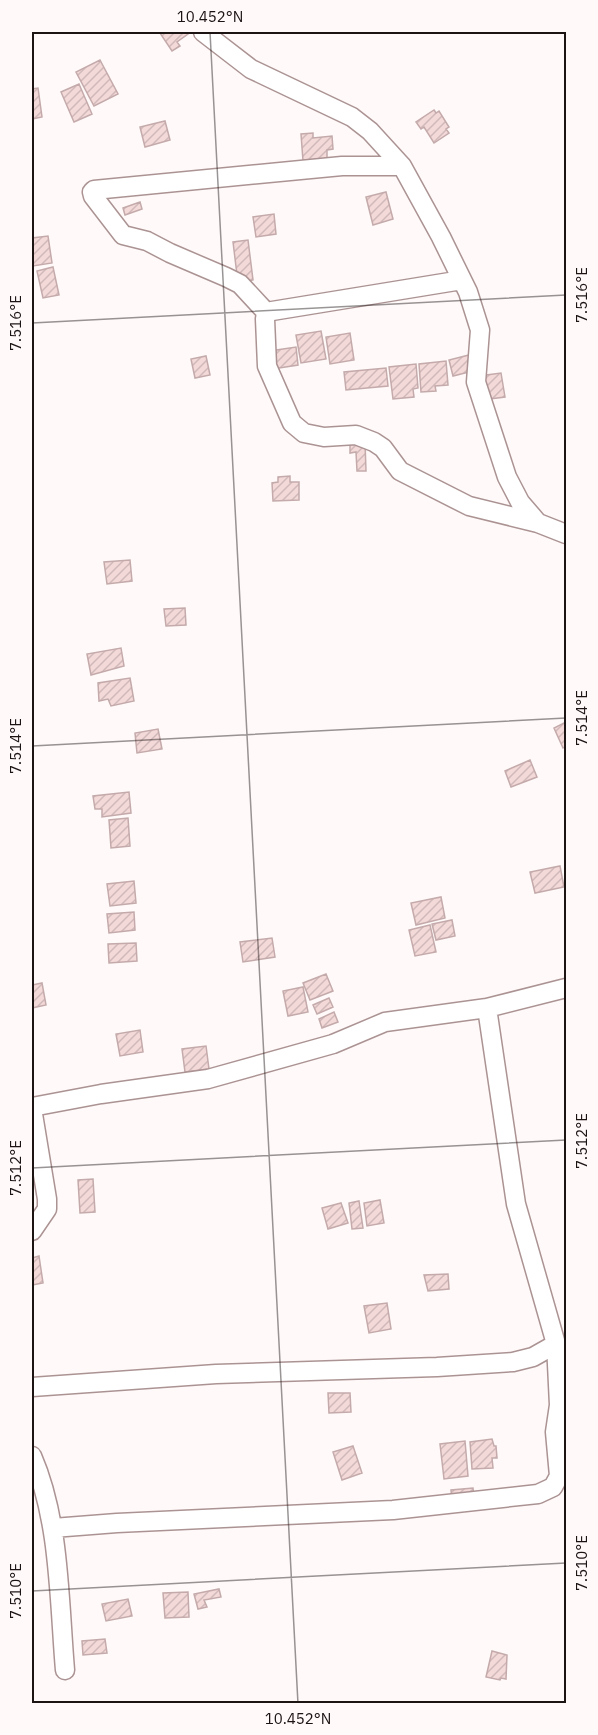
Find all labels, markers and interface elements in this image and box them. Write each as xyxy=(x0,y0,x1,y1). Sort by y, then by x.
text: 10.452°N xyxy=(177,7,243,26)
text: 7.516°E xyxy=(572,267,591,323)
text: 7.516°E xyxy=(6,295,25,351)
text: 7.514°E xyxy=(572,690,591,746)
text: 7.514°E xyxy=(6,718,25,774)
text: 7.512°E xyxy=(572,1113,591,1169)
text: 7.512°E xyxy=(6,1140,25,1196)
text: 7.510°E xyxy=(572,1535,591,1591)
text: 7.510°E xyxy=(6,1563,25,1619)
text: 10.452°N xyxy=(265,1709,331,1728)

